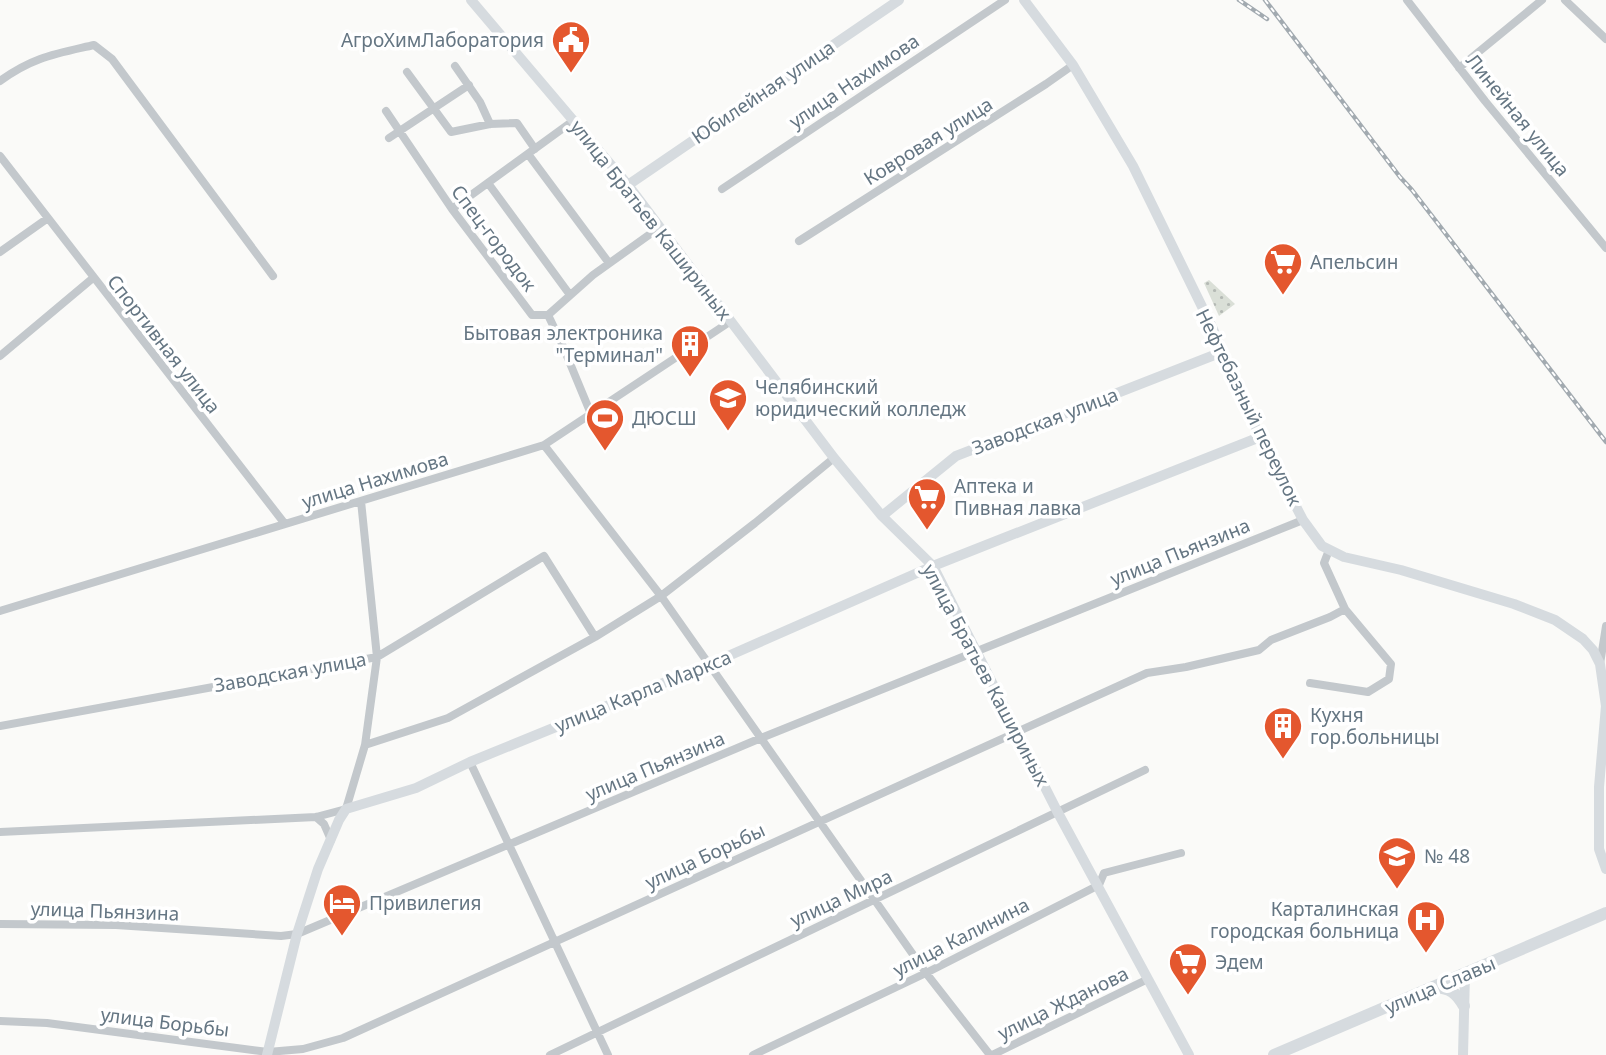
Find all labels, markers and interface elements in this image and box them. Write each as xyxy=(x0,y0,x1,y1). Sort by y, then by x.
public building icon: АгроХимЛаборатория xyxy=(550,19,592,74)
place label: АгроХимЛаборатория xyxy=(341,27,544,53)
street label: улица Нахимова xyxy=(784,28,924,134)
street label: Юбилейная улица xyxy=(686,34,840,150)
street label: Линейная улица xyxy=(1460,48,1576,182)
street label: Ковровая улица xyxy=(859,91,997,191)
street label: улица Братьев Кашириных xyxy=(564,114,738,326)
street label: Спец-городок xyxy=(445,180,543,296)
supermarket icon: Апельсин xyxy=(1262,241,1304,296)
place label: Апельсин xyxy=(1310,249,1398,275)
street label: Спортивная улица xyxy=(102,269,226,419)
street label: Нефтебазный переулок xyxy=(1190,304,1308,510)
place label: Бытовая электроника "Терминал" xyxy=(463,320,663,368)
building icon: Бытовая электроника "Терминал" xyxy=(669,323,711,378)
place label: Челябинский юридический колледж xyxy=(755,374,967,422)
school or university icon: Челябинский юридический колледж xyxy=(707,377,749,432)
street label: Заводская улица xyxy=(968,381,1122,461)
sports icon: ДЮСШ xyxy=(584,397,626,452)
place label: ДЮСШ xyxy=(632,405,697,431)
street label: улица Нахимова xyxy=(299,445,451,515)
place label: Аптека и Пивная лавка xyxy=(954,473,1081,521)
supermarket icon: Аптека и Пивная лавка xyxy=(906,476,948,531)
street label: улица Пьянзина xyxy=(1106,512,1254,592)
street label: улица Братьев Кашириных xyxy=(916,559,1056,791)
street label: улица Карла Маркса xyxy=(551,644,735,738)
street label: Заводская улица xyxy=(212,646,368,698)
place label: Кухня гор.больницы xyxy=(1310,702,1440,750)
building icon: Кухня гор.больницы xyxy=(1262,705,1304,760)
street label: улица Пьянзина xyxy=(582,725,728,807)
street label: улица Борьбы xyxy=(641,817,769,895)
school or university icon: № 48 xyxy=(1376,835,1418,890)
place label: № 48 xyxy=(1424,843,1470,869)
street label: улица Мира xyxy=(786,863,896,933)
hotel icon: Привилегия xyxy=(321,882,363,937)
place label: Привилегия xyxy=(369,890,482,916)
street label: улица Калинина xyxy=(888,891,1034,983)
street label: улица Пьянзина xyxy=(30,895,180,927)
place label: Карталинская городская больница xyxy=(1210,896,1399,944)
hospital icon: Карталинская городская больница xyxy=(1405,899,1447,954)
supermarket icon: Эдем xyxy=(1167,941,1209,996)
place label: Эдем xyxy=(1215,949,1264,975)
street label: улица Славы xyxy=(1381,950,1499,1020)
street label: улица Жданова xyxy=(993,960,1133,1046)
street label: улица Борьбы xyxy=(99,1001,231,1043)

